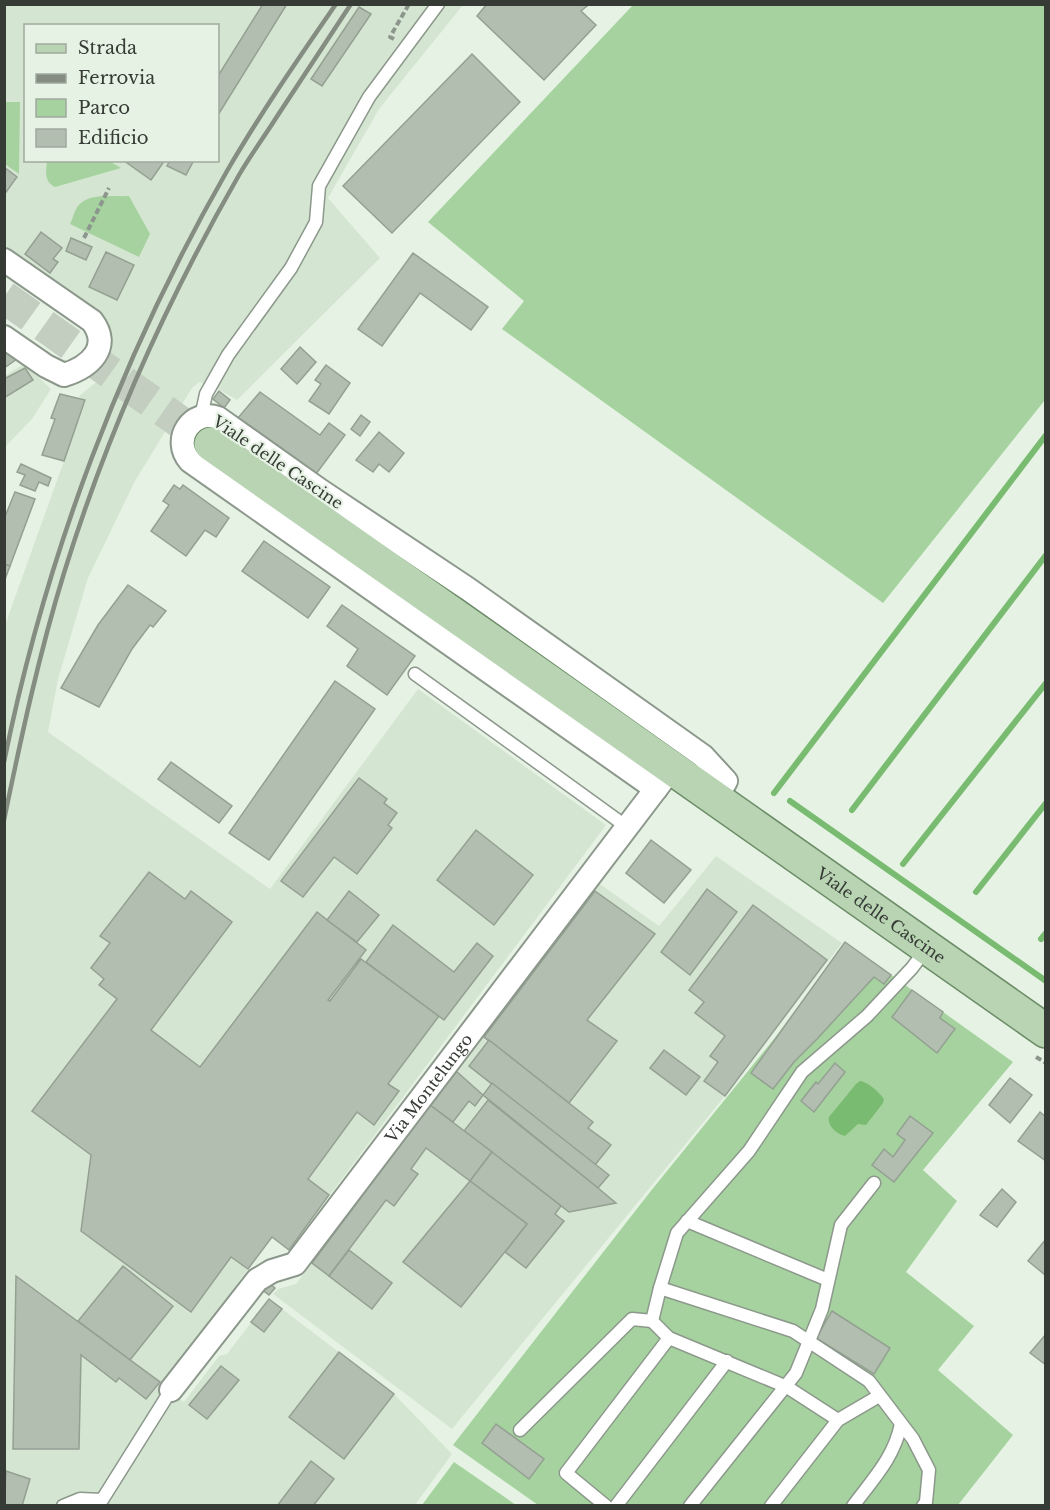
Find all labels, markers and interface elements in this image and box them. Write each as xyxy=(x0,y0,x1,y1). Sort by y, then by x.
legend xyxy=(24,24,219,162)
text: Strada xyxy=(78,37,137,59)
text: Ferrovia xyxy=(78,67,155,89)
text: Parco xyxy=(78,97,130,119)
text: Edificio xyxy=(78,127,149,149)
street label: Viale delle Cascine xyxy=(208,410,347,513)
street label: Viale delle Cascine xyxy=(812,862,949,967)
street label: Via Montelungo xyxy=(380,1030,476,1148)

